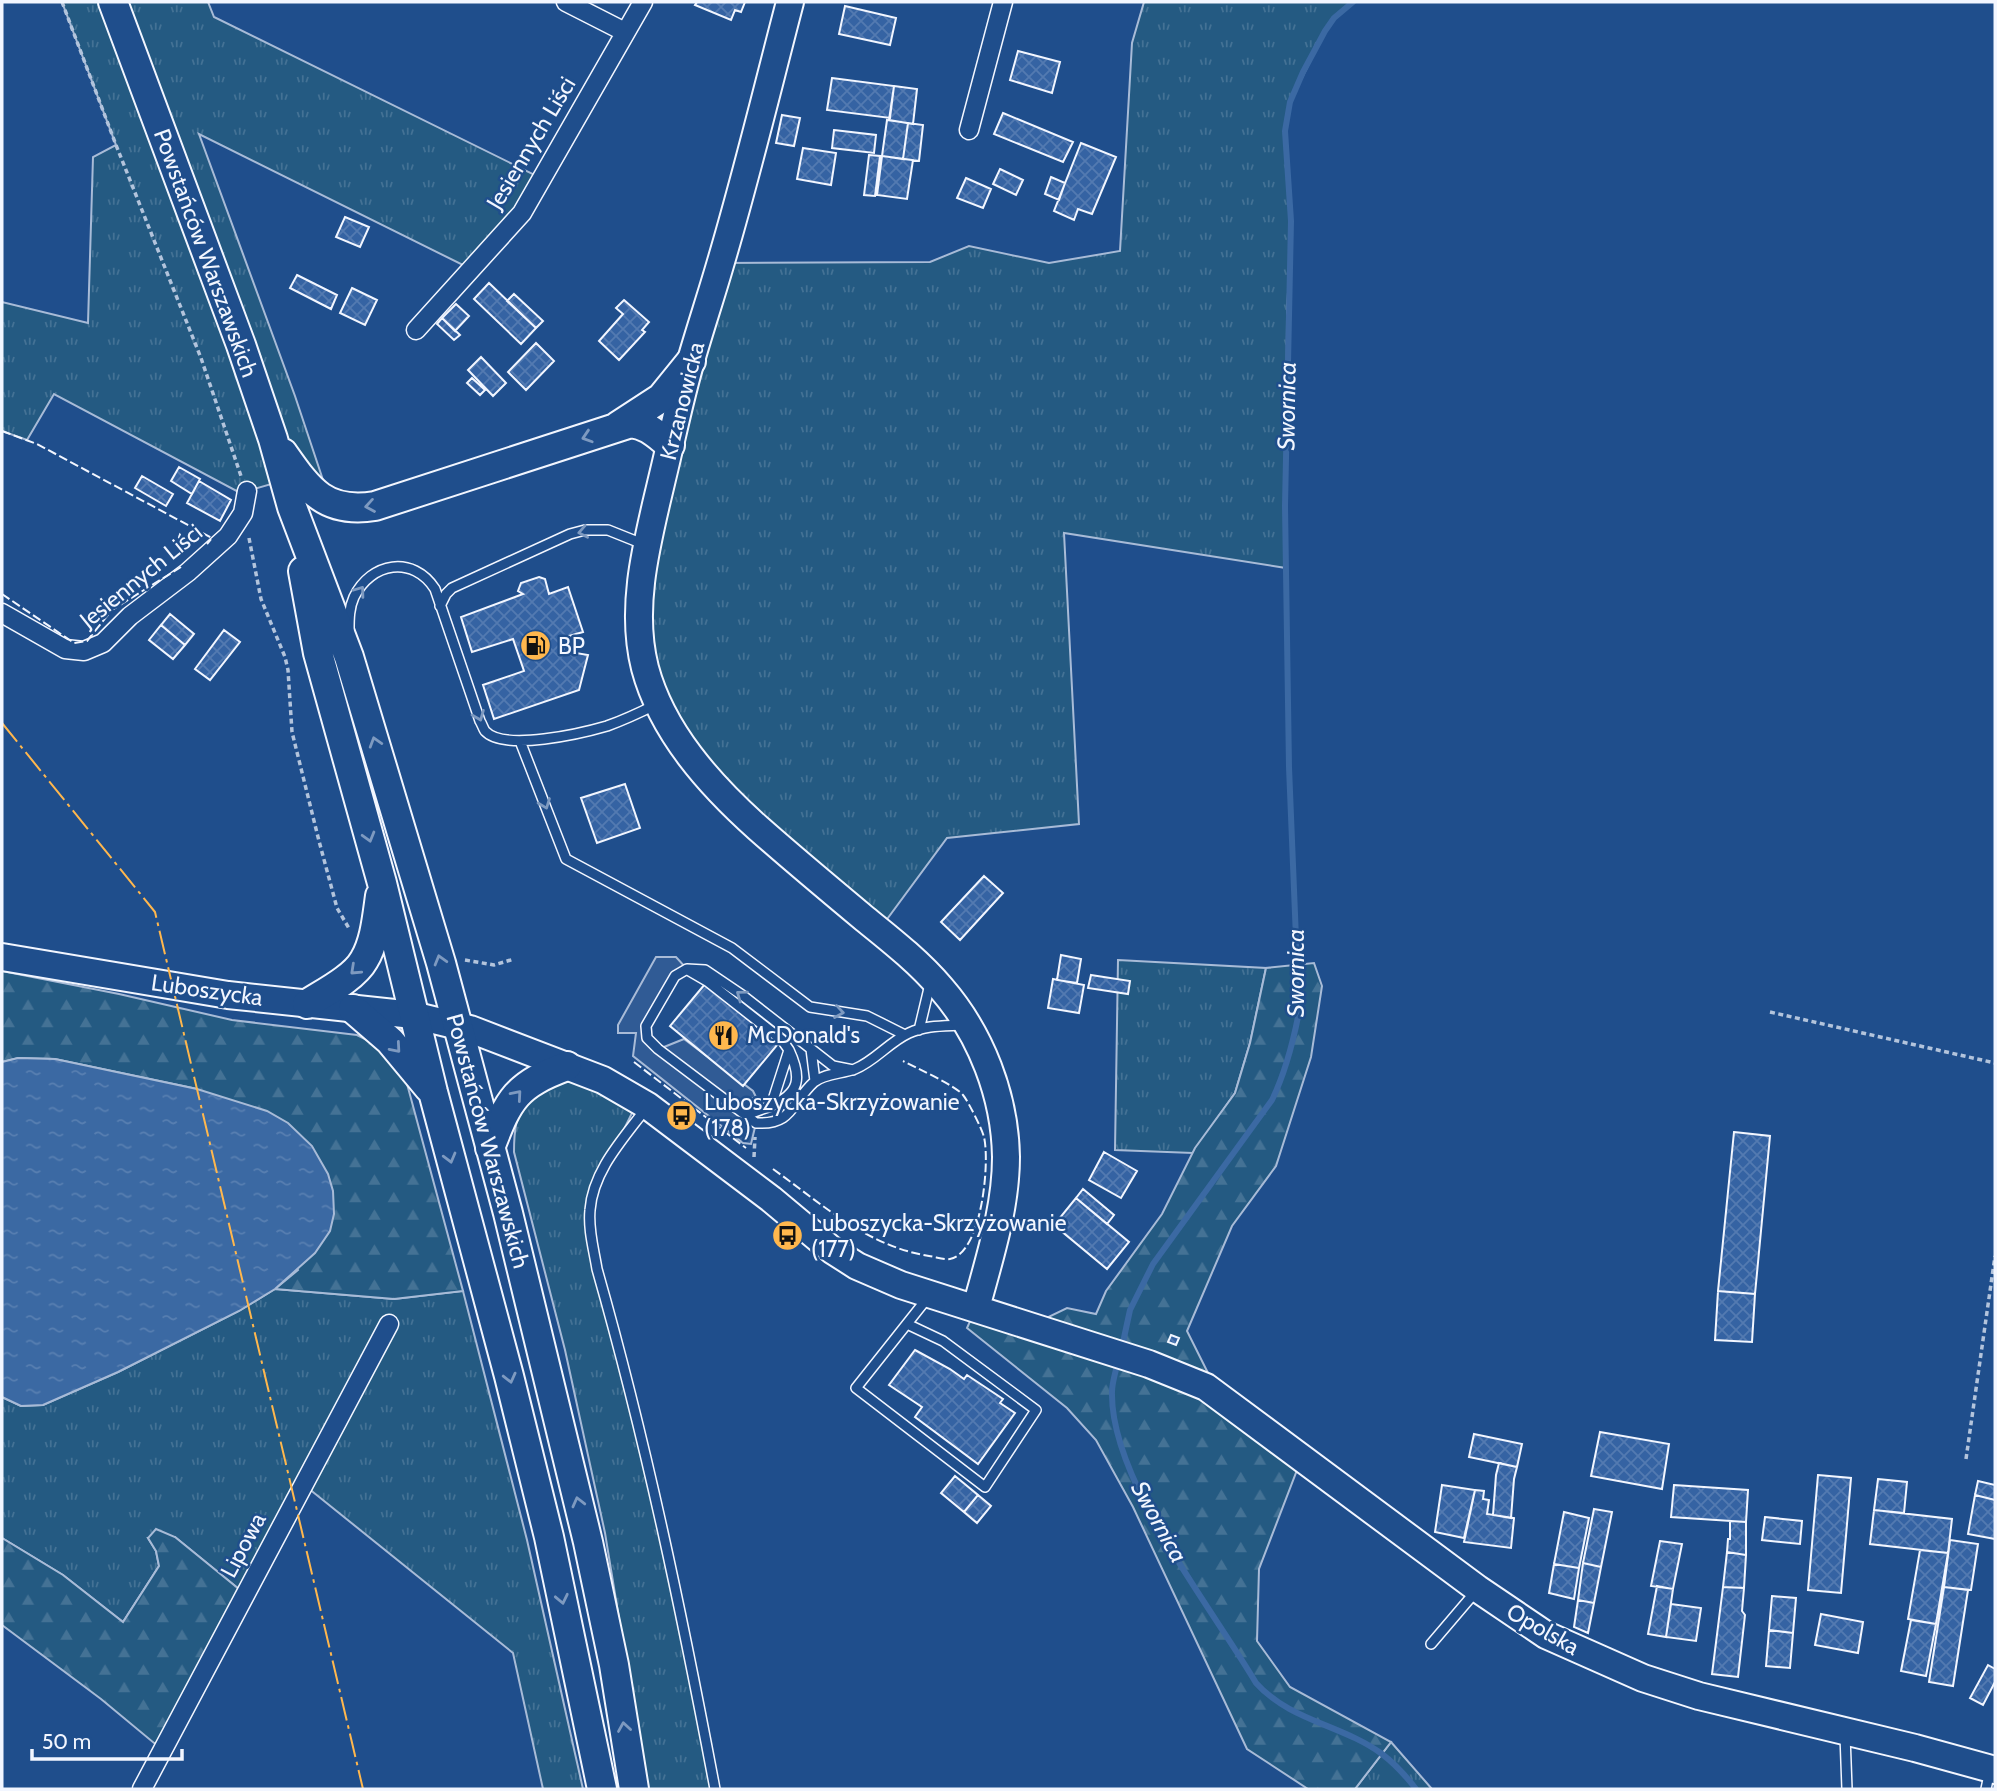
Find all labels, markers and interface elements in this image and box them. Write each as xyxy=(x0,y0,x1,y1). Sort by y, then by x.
street label: Jesiennych Liści xyxy=(480,72,582,215)
street label: Powstańców Warszawskich xyxy=(148,125,264,381)
street label: Krzanowicka xyxy=(654,339,710,463)
water label: Swornica xyxy=(1271,361,1302,451)
one-way arrow xyxy=(581,428,593,443)
one-way arrow xyxy=(364,498,376,513)
street label: Jesiennych Liści xyxy=(73,518,208,635)
one-way arrow xyxy=(577,523,589,538)
one-way arrow xyxy=(352,587,364,599)
fuel station icon: BP xyxy=(518,629,552,663)
place label: BP xyxy=(558,632,585,660)
one-way arrow xyxy=(470,709,484,721)
one-way arrow xyxy=(368,736,383,748)
one-way arrow xyxy=(536,798,550,810)
one-way arrow xyxy=(361,830,375,842)
water label: Swornica xyxy=(1281,929,1310,1017)
one-way arrow xyxy=(433,954,448,966)
one-way arrow xyxy=(350,961,363,974)
street label: Luboszycka xyxy=(149,968,265,1012)
one-way arrow xyxy=(736,990,749,1003)
one-way arrow xyxy=(834,1004,845,1019)
street label: Powstańców Warszawskich xyxy=(441,1011,535,1271)
restaurant icon: McDonald's xyxy=(707,1018,741,1052)
place label: McDonald's xyxy=(747,1021,860,1049)
one-way arrow xyxy=(388,1040,400,1053)
place label: Luboszycka-Skrzyżowanie (178) xyxy=(704,1088,960,1142)
one-way arrow xyxy=(509,1091,521,1104)
bus stop icon: Luboszycka-Skrzyżowanie (178) xyxy=(664,1098,698,1132)
one-way arrow xyxy=(442,1152,457,1164)
place label: Luboszycka-Skrzyżowanie (177) xyxy=(811,1209,1067,1263)
bus stop icon: Luboszycka-Skrzyżowanie (177) xyxy=(771,1219,805,1253)
one-way arrow xyxy=(502,1372,516,1384)
water label: Swornica xyxy=(1125,1476,1194,1568)
one-way arrow xyxy=(572,1496,586,1508)
street label: Lipowa xyxy=(214,1508,272,1582)
one-way arrow xyxy=(554,1593,569,1605)
street label: Opolska xyxy=(1502,1597,1584,1661)
scale bar xyxy=(32,1718,182,1762)
one-way arrow xyxy=(617,1721,632,1733)
text: 50 m xyxy=(42,1729,91,1754)

